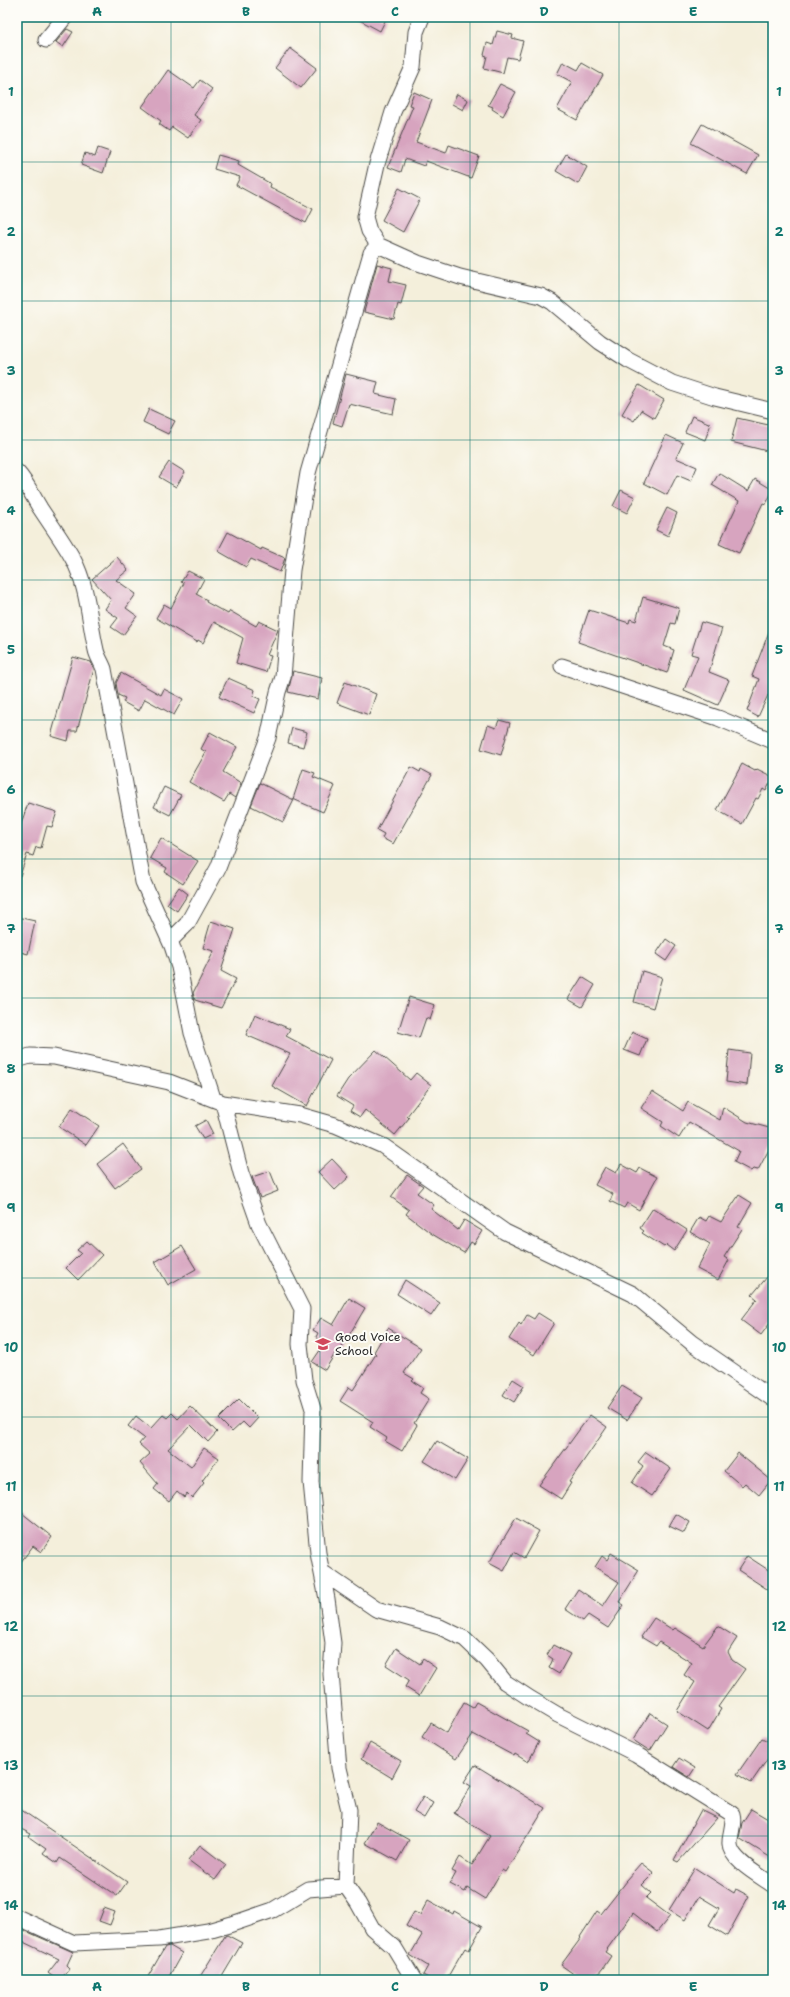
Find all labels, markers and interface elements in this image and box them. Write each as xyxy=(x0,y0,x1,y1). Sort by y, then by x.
text: A xyxy=(92,3,102,20)
text: B xyxy=(242,3,250,20)
text: C xyxy=(391,3,399,20)
text: D xyxy=(539,3,549,20)
text: E xyxy=(689,3,698,20)
text: 1 xyxy=(8,83,14,100)
text: 1 xyxy=(776,83,782,100)
text: 2 xyxy=(6,223,16,240)
text: 2 xyxy=(774,223,784,240)
text: 3 xyxy=(6,362,16,379)
text: 3 xyxy=(774,362,784,379)
text: 4 xyxy=(6,502,16,519)
text: 4 xyxy=(774,502,784,519)
text: 5 xyxy=(7,641,15,658)
text: 5 xyxy=(775,641,783,658)
text: 6 xyxy=(6,781,16,798)
text: 6 xyxy=(774,781,784,798)
text: 7 xyxy=(6,920,16,937)
text: 7 xyxy=(774,920,784,937)
text: 8 xyxy=(6,1060,16,1077)
text: 8 xyxy=(774,1060,784,1077)
text: 9 xyxy=(6,1199,16,1216)
text: 9 xyxy=(774,1199,784,1216)
place label: Good Voice School xyxy=(335,1329,401,1359)
school or university icon: Good Voice School xyxy=(314,1335,332,1353)
text: 10 xyxy=(4,1339,18,1356)
text: 10 xyxy=(772,1339,786,1356)
text: 11 xyxy=(5,1478,17,1495)
text: 11 xyxy=(773,1478,785,1495)
text: 12 xyxy=(4,1618,18,1635)
text: 12 xyxy=(772,1618,786,1635)
text: 13 xyxy=(4,1757,18,1774)
text: 13 xyxy=(772,1757,786,1774)
text: 14 xyxy=(4,1897,18,1914)
text: 14 xyxy=(772,1897,786,1914)
text: A xyxy=(92,1978,102,1995)
text: B xyxy=(242,1978,250,1995)
text: C xyxy=(391,1978,399,1995)
text: D xyxy=(539,1978,549,1995)
text: E xyxy=(689,1978,698,1995)

